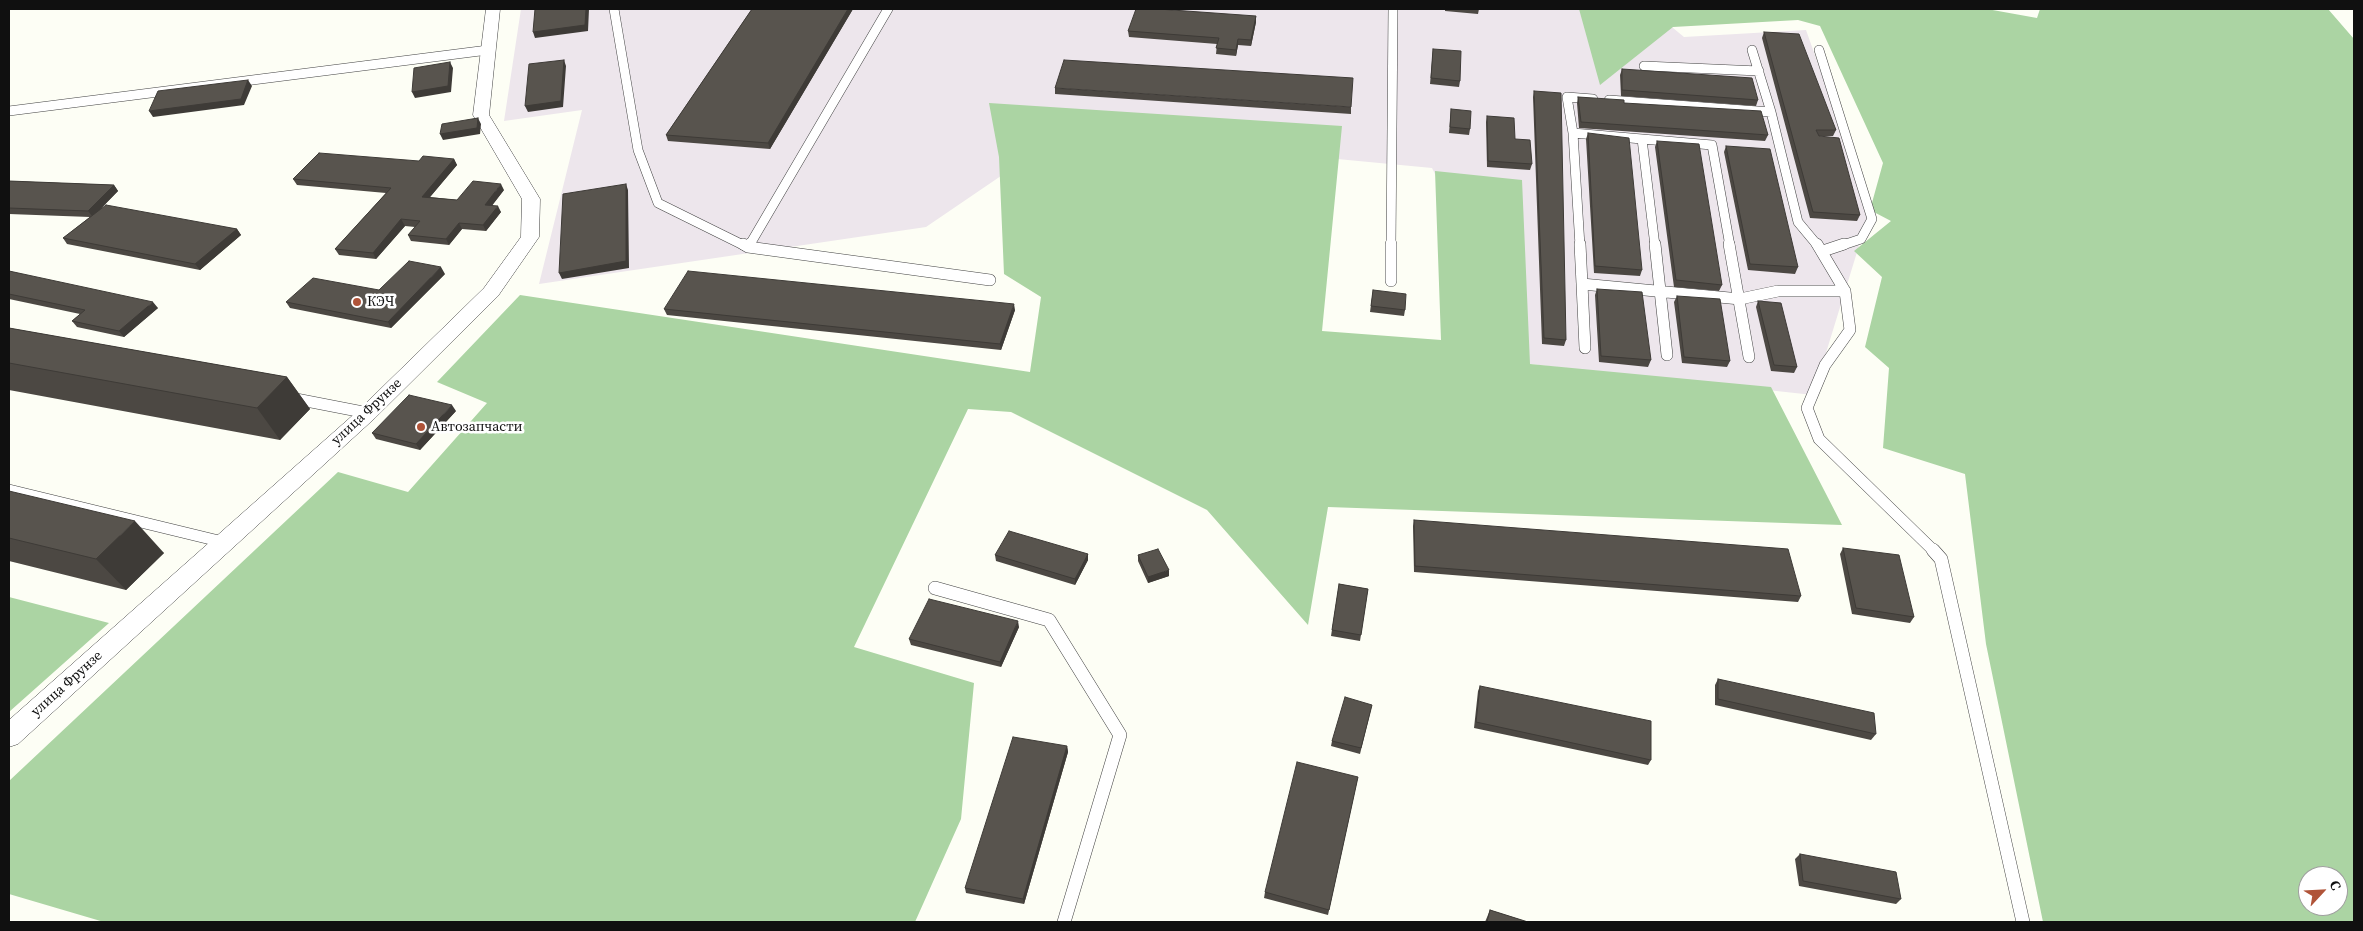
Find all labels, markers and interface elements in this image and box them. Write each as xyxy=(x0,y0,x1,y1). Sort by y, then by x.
place label: КЭЧ xyxy=(367,294,395,310)
marker: КЭЧ xyxy=(351,296,363,308)
street label: улица Фрунзе xyxy=(328,375,406,449)
place label: Автозапчасти xyxy=(431,419,523,435)
marker: Автозапчасти xyxy=(415,421,427,433)
street label: улица Фрунзе xyxy=(28,648,106,720)
north arrow xyxy=(2298,866,2348,916)
text: С xyxy=(2325,877,2347,893)

